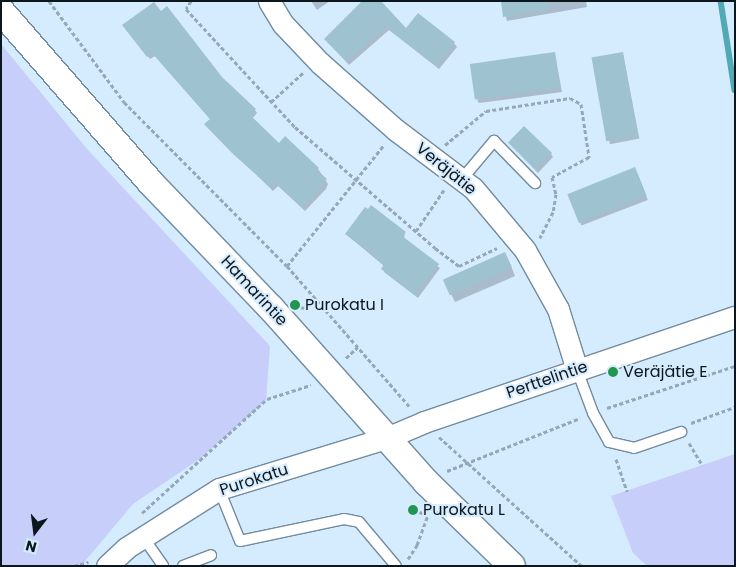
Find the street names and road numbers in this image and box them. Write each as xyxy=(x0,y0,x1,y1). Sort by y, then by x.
street label: Veräjätie xyxy=(412,139,480,199)
street label: Hamarintie xyxy=(217,252,291,330)
street label: Perttelintie xyxy=(504,357,590,403)
street label: Purokatu xyxy=(217,460,291,500)

